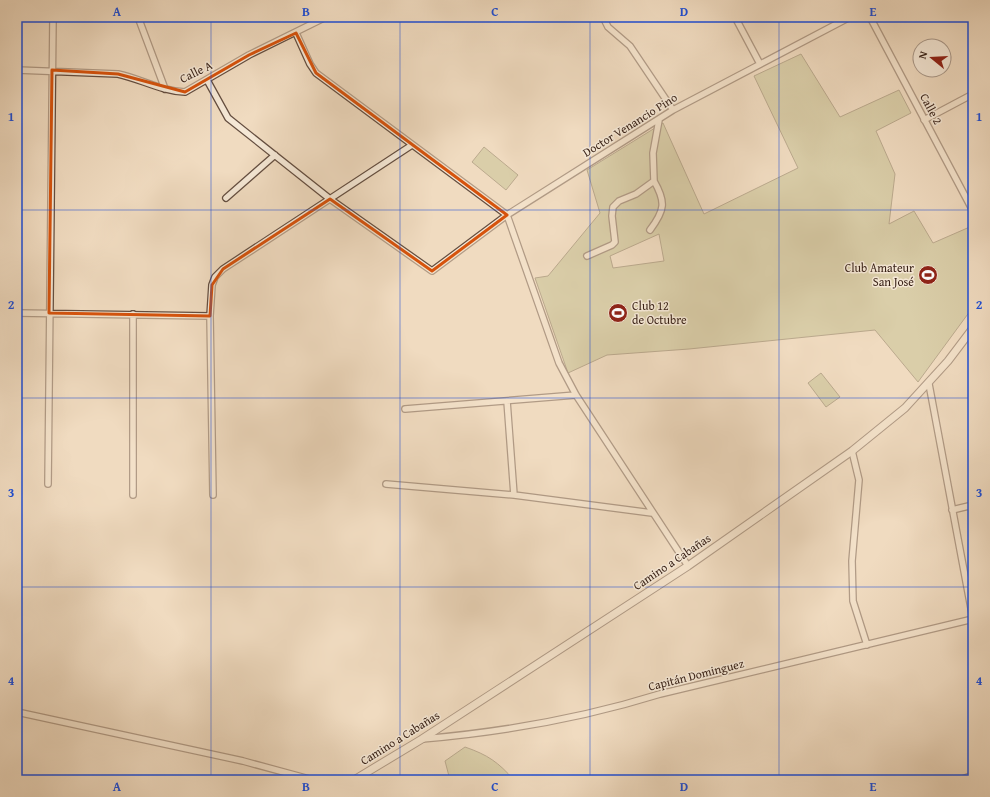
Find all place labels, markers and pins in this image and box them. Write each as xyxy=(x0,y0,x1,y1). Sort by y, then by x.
place label: Club Amateur San José xyxy=(845,259,914,290)
sports icon: Club Amateur San José xyxy=(917,264,939,286)
place label: Club 12 de Octubre xyxy=(632,297,687,328)
sports icon: Club 12 de Octubre xyxy=(607,302,629,324)

